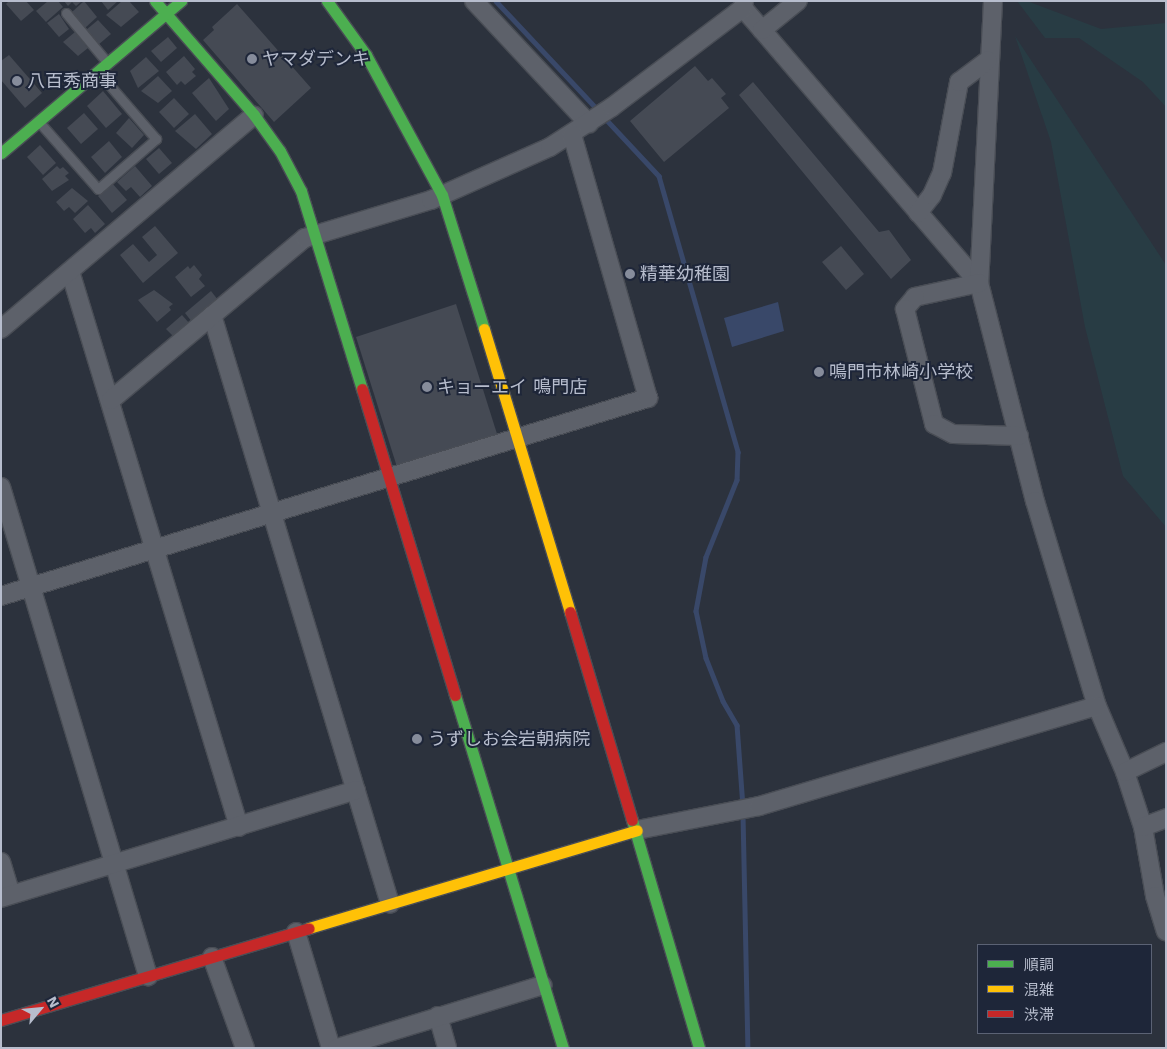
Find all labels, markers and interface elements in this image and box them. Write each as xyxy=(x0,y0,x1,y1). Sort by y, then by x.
place label: ヤマダデンキ xyxy=(262,48,370,70)
marker: ヤマダデンキ xyxy=(246,53,258,65)
place label: 八百秀商事 xyxy=(27,70,117,92)
marker: 八百秀商事 xyxy=(11,75,23,87)
place label: 精華幼稚園 xyxy=(640,263,730,285)
marker: 精華幼稚園 xyxy=(624,268,636,280)
place label: 鳴門市林崎小学校 xyxy=(829,361,973,383)
marker: 鳴門市林崎小学校 xyxy=(813,366,825,378)
place label: キョーエイ 鳴門店 xyxy=(437,376,587,398)
marker: キョーエイ 鳴門店 xyxy=(421,381,433,393)
place label: うずしお会岩朝病院 xyxy=(428,728,590,750)
marker: うずしお会岩朝病院 xyxy=(410,732,424,746)
legend xyxy=(977,944,1152,1034)
text: 順調 xyxy=(1024,956,1054,974)
text: 混雑 xyxy=(1024,981,1054,999)
north arrow xyxy=(15,984,65,1034)
text: N xyxy=(44,994,63,1010)
text: 渋滞 xyxy=(1024,1006,1054,1024)

